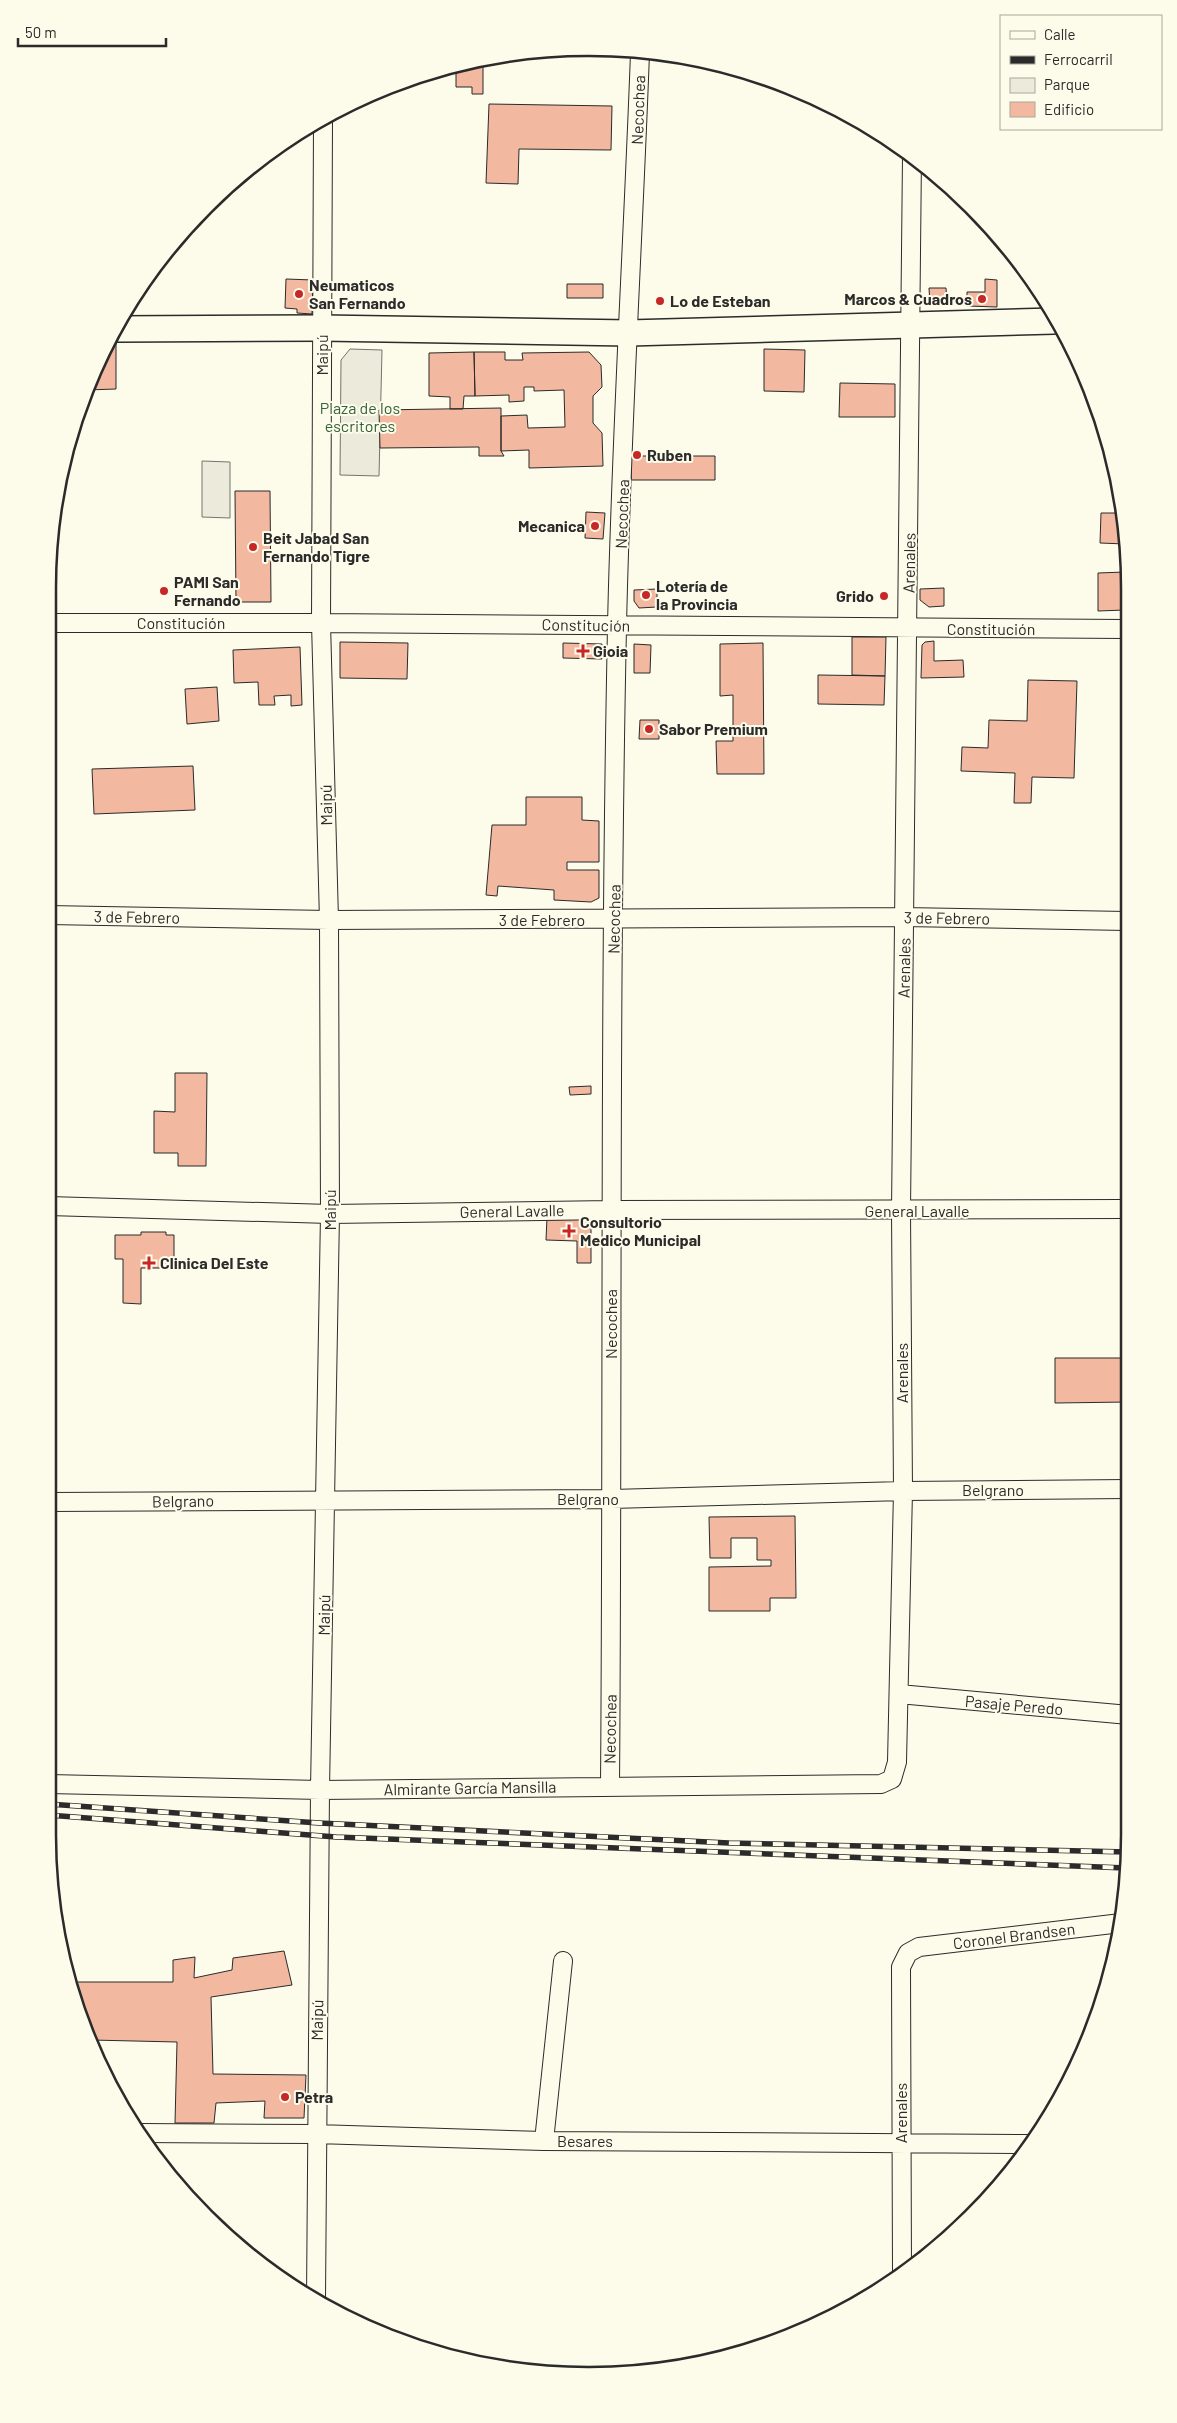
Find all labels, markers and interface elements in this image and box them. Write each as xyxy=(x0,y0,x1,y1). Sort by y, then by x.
scale bar xyxy=(18,15,165,47)
legend xyxy=(1000,15,1162,130)
text: 50 m xyxy=(25,23,57,41)
text: Calle xyxy=(1044,25,1076,43)
text: Ferrocarril xyxy=(1044,50,1113,68)
street label: Necochea xyxy=(627,75,648,145)
text: Parque xyxy=(1044,75,1090,93)
text: Edificio xyxy=(1044,100,1094,118)
place label: Neumaticos San Fernando xyxy=(309,275,406,312)
marker: Neumaticos San Fernando xyxy=(293,288,305,300)
place label: Marcos & Cuadros xyxy=(844,289,972,308)
place label: Lo de Esteban xyxy=(670,291,771,310)
marker: Marcos & Cuadros xyxy=(976,293,988,305)
marker: Lo de Esteban xyxy=(654,295,666,307)
street label: Maipú xyxy=(312,334,331,376)
park label: Plaza de los escritores xyxy=(320,398,400,435)
place label: Ruben xyxy=(647,445,692,464)
marker: Ruben xyxy=(631,449,643,461)
street label: Necochea xyxy=(611,479,632,549)
place label: Mecanica xyxy=(518,516,585,535)
marker: Mecanica xyxy=(589,520,601,532)
place label: Beit Jabad San Fernando Tigre xyxy=(263,528,370,565)
street label: Arenales xyxy=(898,533,919,593)
marker: Beit Jabad San Fernando Tigre xyxy=(247,541,259,553)
place label: PAMI San Fernando xyxy=(174,572,241,609)
place label: Lotería de la Provincia xyxy=(656,576,738,613)
marker: PAMI San Fernando xyxy=(158,585,170,597)
place label: Grido xyxy=(836,586,874,605)
marker: Lotería de la Provincia xyxy=(640,589,652,601)
marker: Grido xyxy=(878,590,890,602)
street label: Constitución xyxy=(137,613,225,632)
street label: Constitución xyxy=(542,614,630,635)
street label: Constitución xyxy=(947,619,1035,638)
place label: Gioia xyxy=(593,641,628,660)
marker: Gioia xyxy=(577,645,589,657)
place label: Sabor Premium xyxy=(659,719,768,738)
marker: Sabor Premium xyxy=(643,723,655,735)
street label: Maipú xyxy=(316,784,335,826)
street label: Necochea xyxy=(603,884,624,954)
street label: 3 de Febrero xyxy=(94,906,180,927)
street label: 3 de Febrero xyxy=(904,907,990,928)
street label: 3 de Febrero xyxy=(499,910,585,929)
street label: Arenales xyxy=(893,938,914,998)
street label: Maipú xyxy=(320,1189,339,1231)
street label: General Lavalle xyxy=(459,1200,565,1221)
street label: General Lavalle xyxy=(865,1201,969,1220)
place label: Consultorio Medico Municipal xyxy=(580,1212,701,1249)
marker: Consultorio Medico Municipal xyxy=(562,1224,576,1238)
place label: Clinica Del Este xyxy=(160,1253,269,1272)
marker: Clinica Del Este xyxy=(142,1256,156,1270)
street label: Necochea xyxy=(601,1289,620,1359)
street label: Arenales xyxy=(892,1343,911,1403)
street label: Belgrano xyxy=(962,1480,1024,1499)
street label: Belgrano xyxy=(557,1489,619,1508)
street label: Belgrano xyxy=(152,1490,214,1511)
street label: Maipú xyxy=(314,1594,333,1636)
street label: Pasaje Peredo xyxy=(964,1691,1064,1718)
street label: Necochea xyxy=(599,1694,620,1764)
street label: Almirante García Mansilla xyxy=(383,1776,557,1799)
street label: Coronel Brandsen xyxy=(952,1919,1076,1952)
street label: Maipú xyxy=(307,1999,326,2041)
street label: Arenales xyxy=(891,2083,910,2143)
place label: Petra xyxy=(295,2087,333,2106)
marker: Petra xyxy=(279,2091,291,2103)
street label: Besares xyxy=(557,2131,613,2150)

